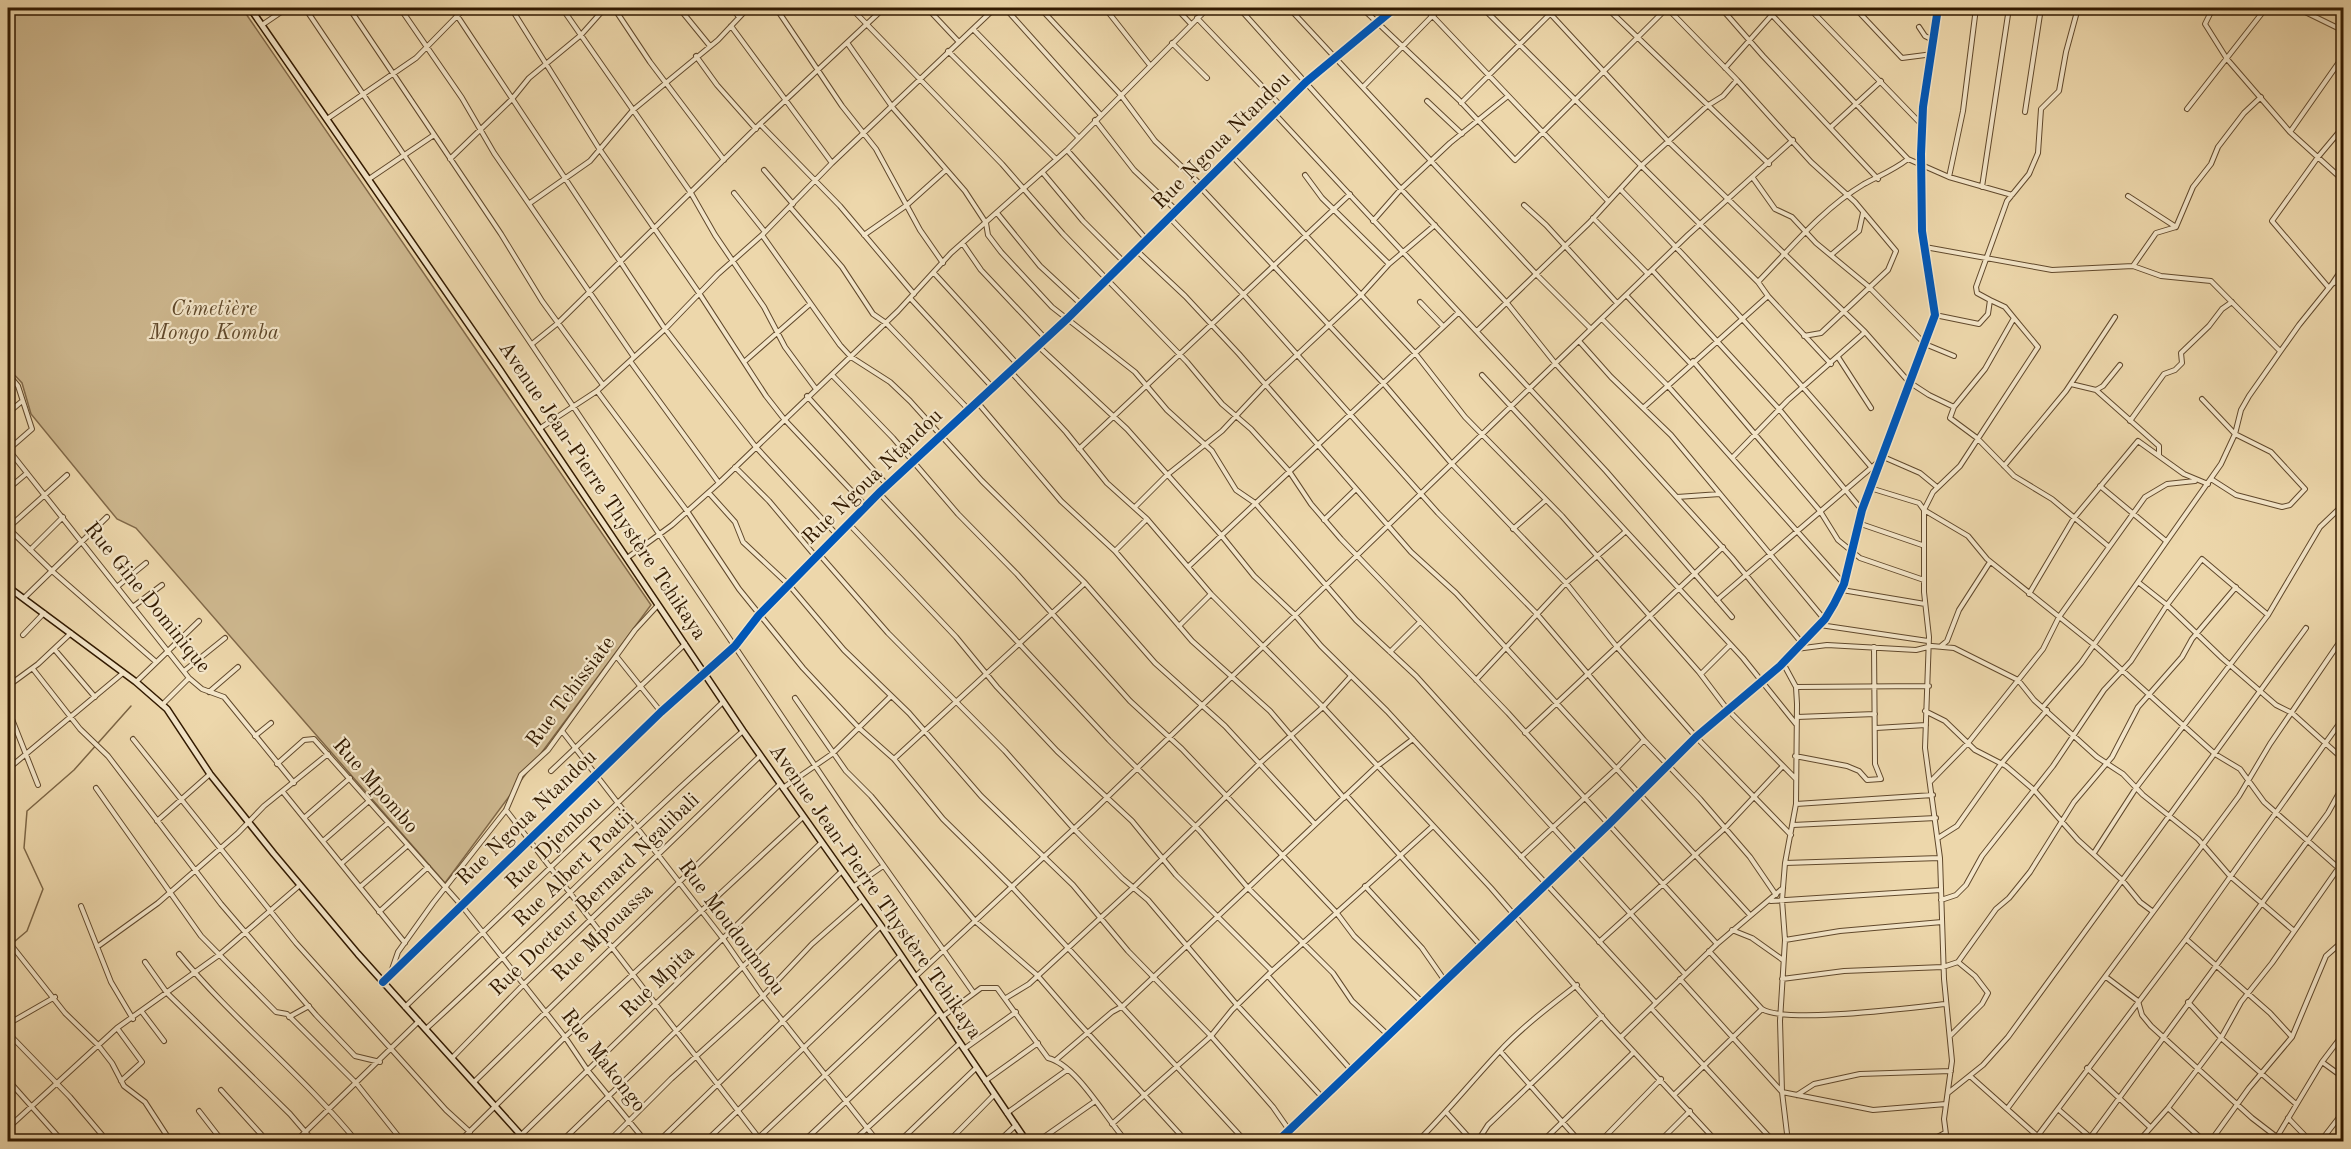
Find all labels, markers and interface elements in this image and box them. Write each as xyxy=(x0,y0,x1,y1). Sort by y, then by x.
street label: Rue Ngoua Ntandou xyxy=(1149,68,1295,214)
park label: Cimetière Mongo Komba xyxy=(148,299,279,344)
street label: Avenue Jean-Pierre Thystère Tchikaya xyxy=(494,338,710,644)
street label: Rue Ngoua Ntandou xyxy=(799,405,947,549)
street label: Rue Gine Dominique xyxy=(80,519,214,677)
street label: Rue Tchissiate xyxy=(523,633,619,751)
street label: Rue Mpombo xyxy=(328,734,422,838)
street label: Avenue Jean-Pierre Thystère Tchikaya xyxy=(765,741,985,1043)
street label: Rue Ngoua Ntandou xyxy=(453,746,601,890)
street label: Rue Docteur Bernard Ngalibali xyxy=(486,789,704,1001)
street label: Rue Djembou xyxy=(502,793,606,893)
street label: Rue Albert Poatii xyxy=(510,806,638,932)
street label: Rue Moudoumbou xyxy=(674,857,788,999)
street label: Rue Mpouassa xyxy=(549,880,657,986)
street label: Rue Mpita xyxy=(617,942,699,1022)
street label: Rue Makongo xyxy=(556,1006,650,1116)

